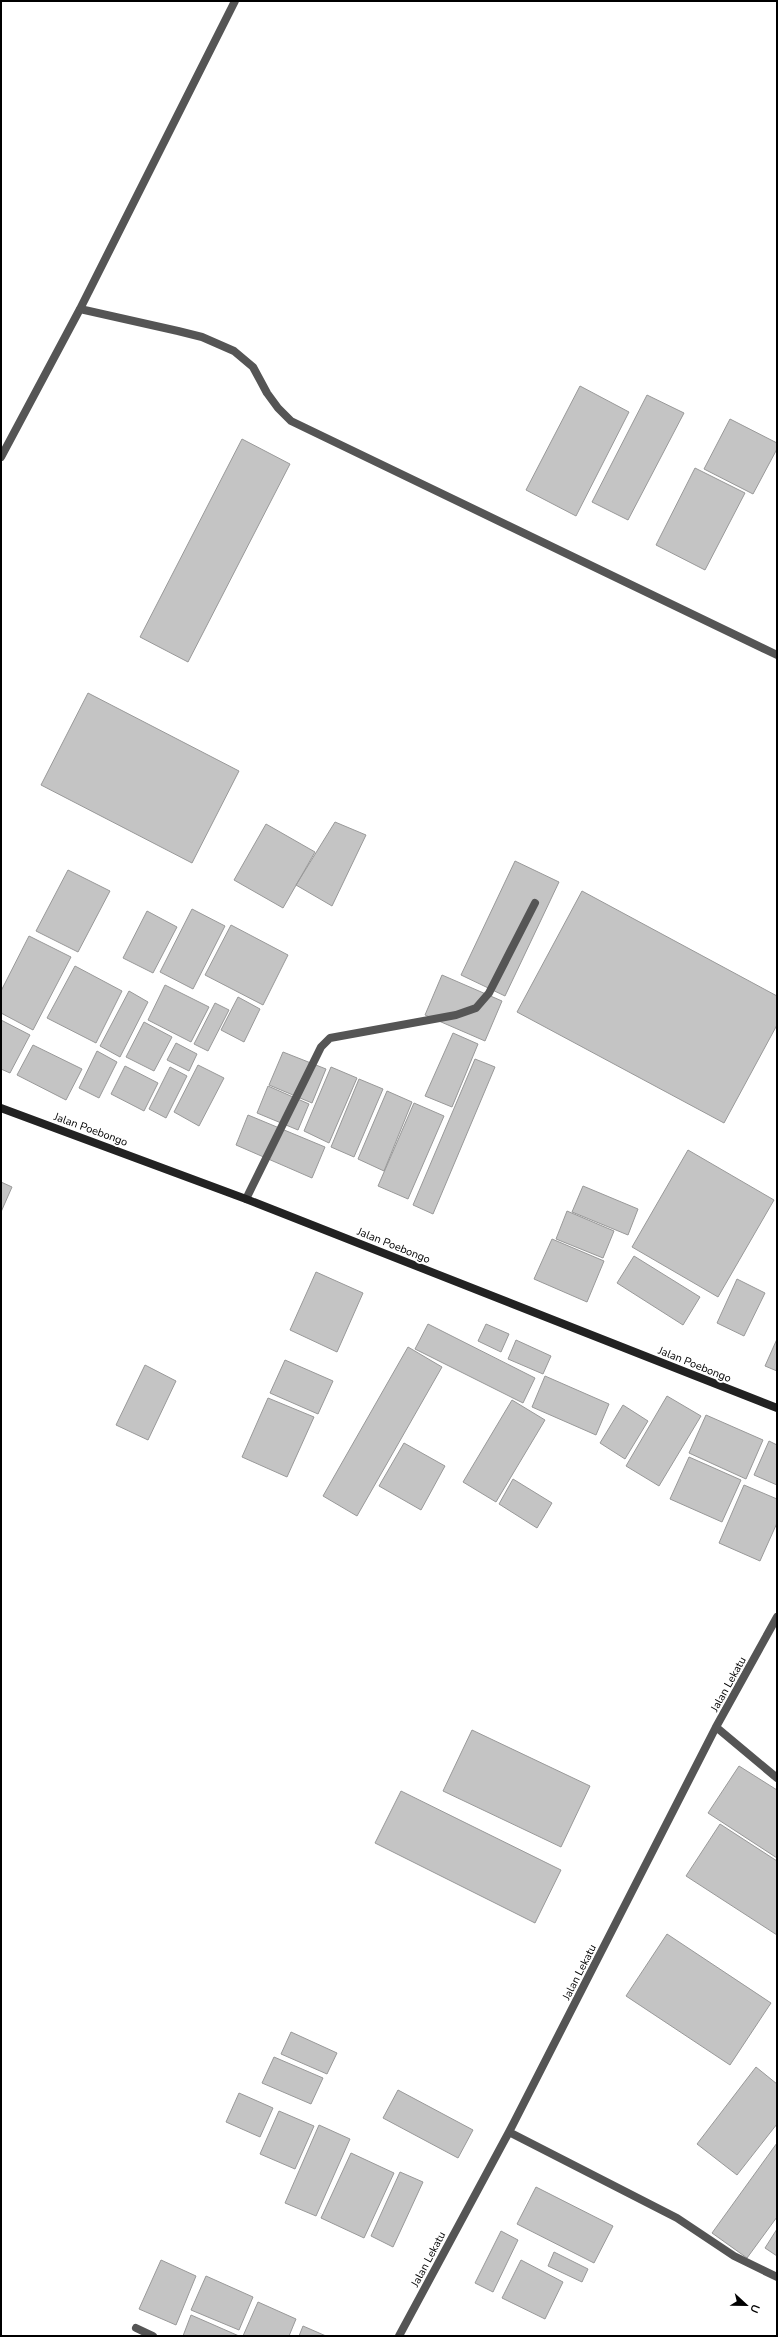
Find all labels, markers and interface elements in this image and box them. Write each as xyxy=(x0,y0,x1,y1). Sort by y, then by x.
street label: Jalan Poebongo xyxy=(51,1109,130,1150)
street label: Jalan Poebongo xyxy=(354,1224,433,1267)
street label: Jalan Poebongo xyxy=(655,1343,734,1386)
street label: Jalan Lekatu xyxy=(707,1654,750,1715)
street label: Jalan Lekatu xyxy=(559,1942,600,2004)
street label: Jalan Lekatu xyxy=(407,2229,449,2290)
north arrow xyxy=(726,2285,766,2325)
text: U xyxy=(746,2302,763,2315)

